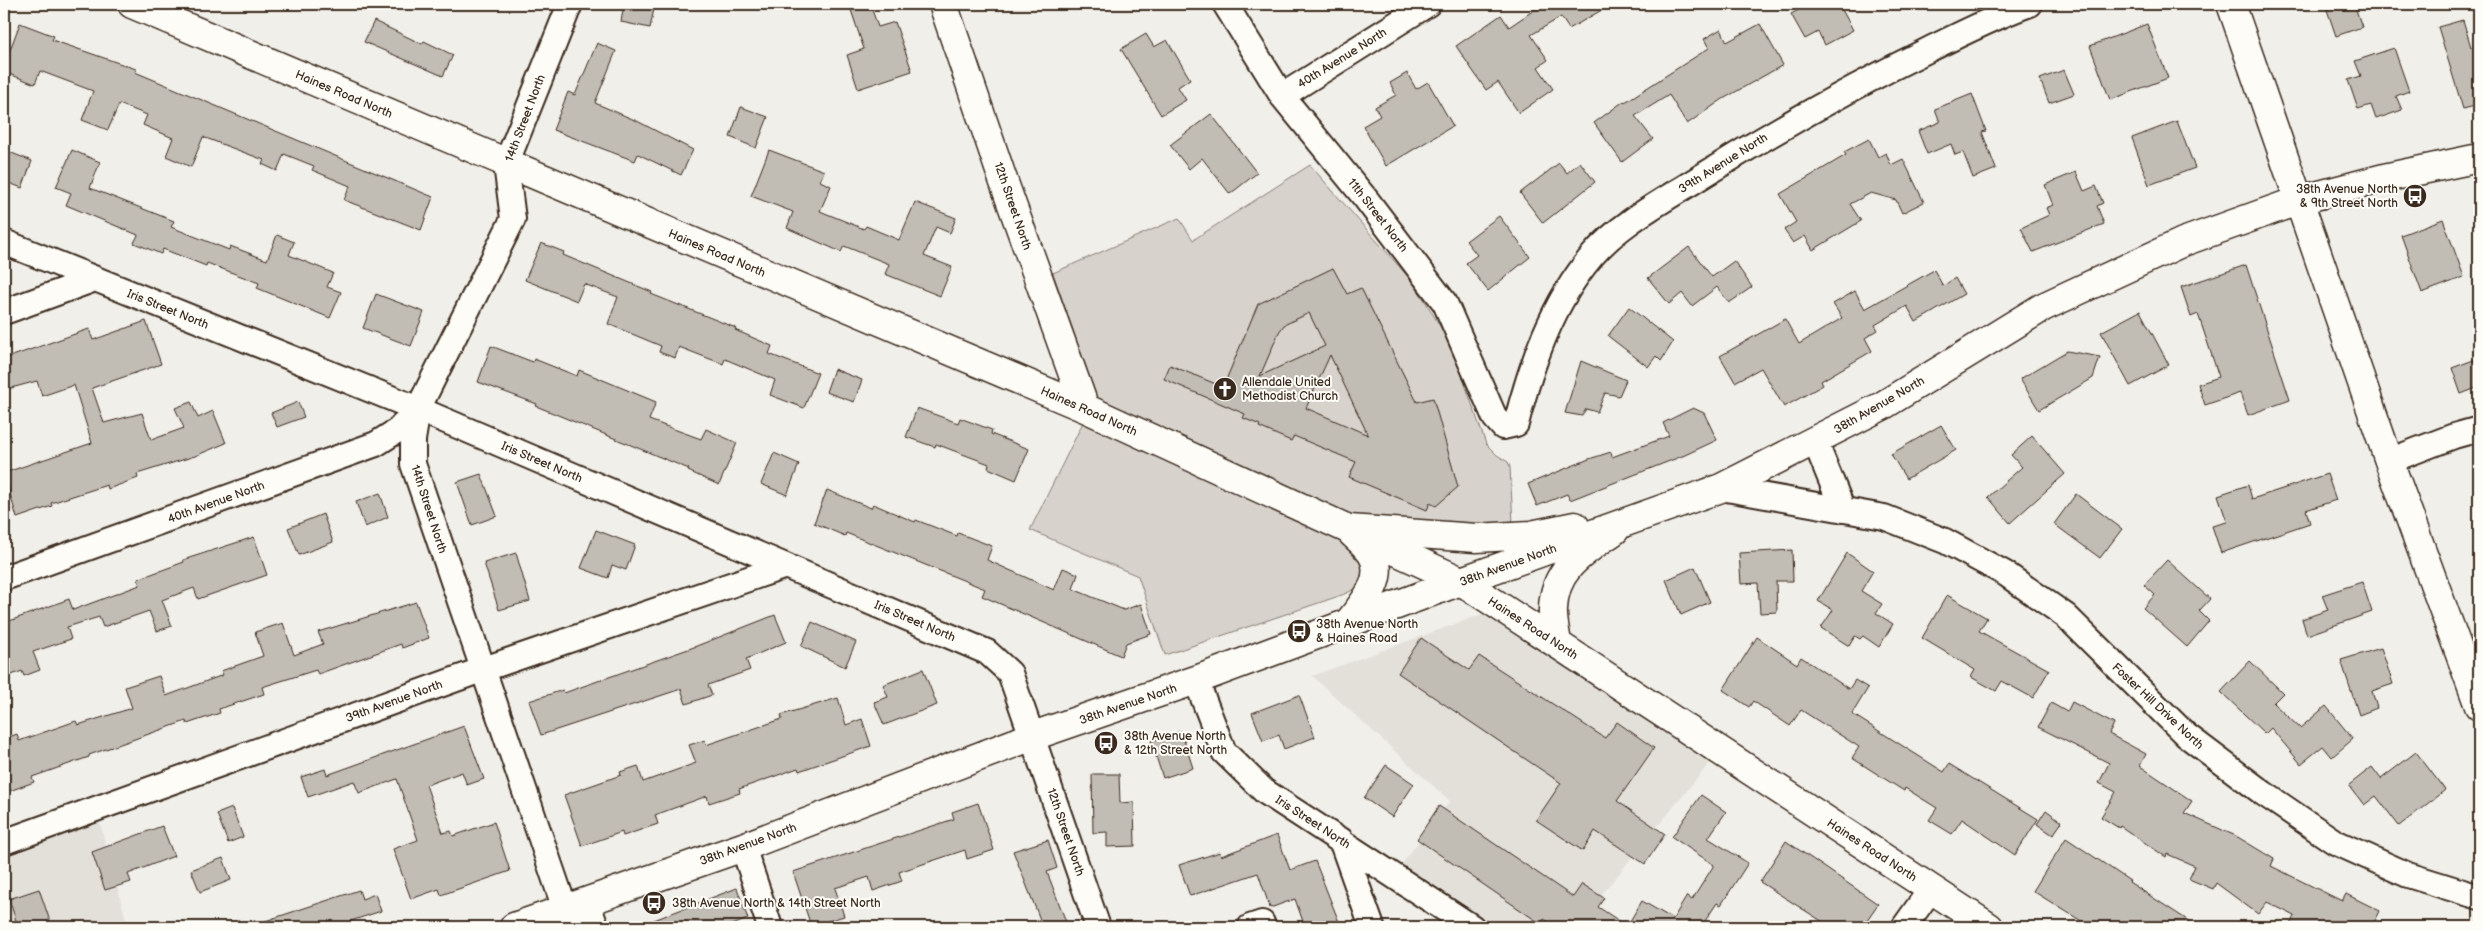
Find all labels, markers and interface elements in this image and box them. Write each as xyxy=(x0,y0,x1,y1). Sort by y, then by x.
street label: 40th Avenue North xyxy=(1295,25,1390,92)
street label: Haines Road North xyxy=(293,67,395,122)
street label: 14th Street North xyxy=(502,72,549,164)
street label: 39th Avenue North xyxy=(1676,130,1771,197)
street label: 12th Street North xyxy=(990,160,1035,252)
street label: 11th Street North xyxy=(1344,175,1411,255)
place label: 38th Avenue North & 9th Street North xyxy=(2296,182,2398,211)
bus stop icon: 38th Avenue North & 9th Street North xyxy=(2402,183,2428,209)
street label: Haines Road North xyxy=(666,226,768,281)
street label: Iris Street North xyxy=(125,286,211,333)
street label: 38th Avenue North xyxy=(1831,373,1928,437)
place label: Allendale United Methodist Church xyxy=(1242,375,1338,404)
church icon: Allendale United Methodist Church xyxy=(1212,376,1238,402)
street label: Haines Road North xyxy=(1038,383,1140,440)
street label: Iris Street North xyxy=(499,439,585,486)
street label: 14th Street North xyxy=(407,463,450,556)
street label: 40th Avenue North xyxy=(166,478,267,527)
street label: 38th Avenue North xyxy=(1458,541,1559,590)
street label: Haines Road North xyxy=(1485,594,1581,663)
street label: Iris Street North xyxy=(872,598,958,645)
place label: 38th Avenue North & Haines Road xyxy=(1316,617,1418,646)
bus stop icon: 38th Avenue North & Haines Road xyxy=(1286,618,1312,644)
street label: Foster Hill Drive North xyxy=(2109,660,2207,753)
street label: 39th Avenue North xyxy=(344,677,445,726)
street label: 38th Avenue North xyxy=(1077,681,1179,728)
place label: 38th Avenue North & 12th Street North xyxy=(1124,729,1227,758)
bus stop icon: 38th Avenue North & 12th Street North xyxy=(1093,730,1119,756)
street label: 12th Street North xyxy=(1043,786,1088,878)
street label: Iris Street North xyxy=(1272,793,1353,852)
street label: Haines Road North xyxy=(1824,816,1920,885)
street label: 38th Avenue North xyxy=(698,820,799,869)
bus stop icon: 38th Avenue North & 14th Street North xyxy=(641,890,667,916)
place label: 38th Avenue North & 14th Street North xyxy=(672,896,881,911)

